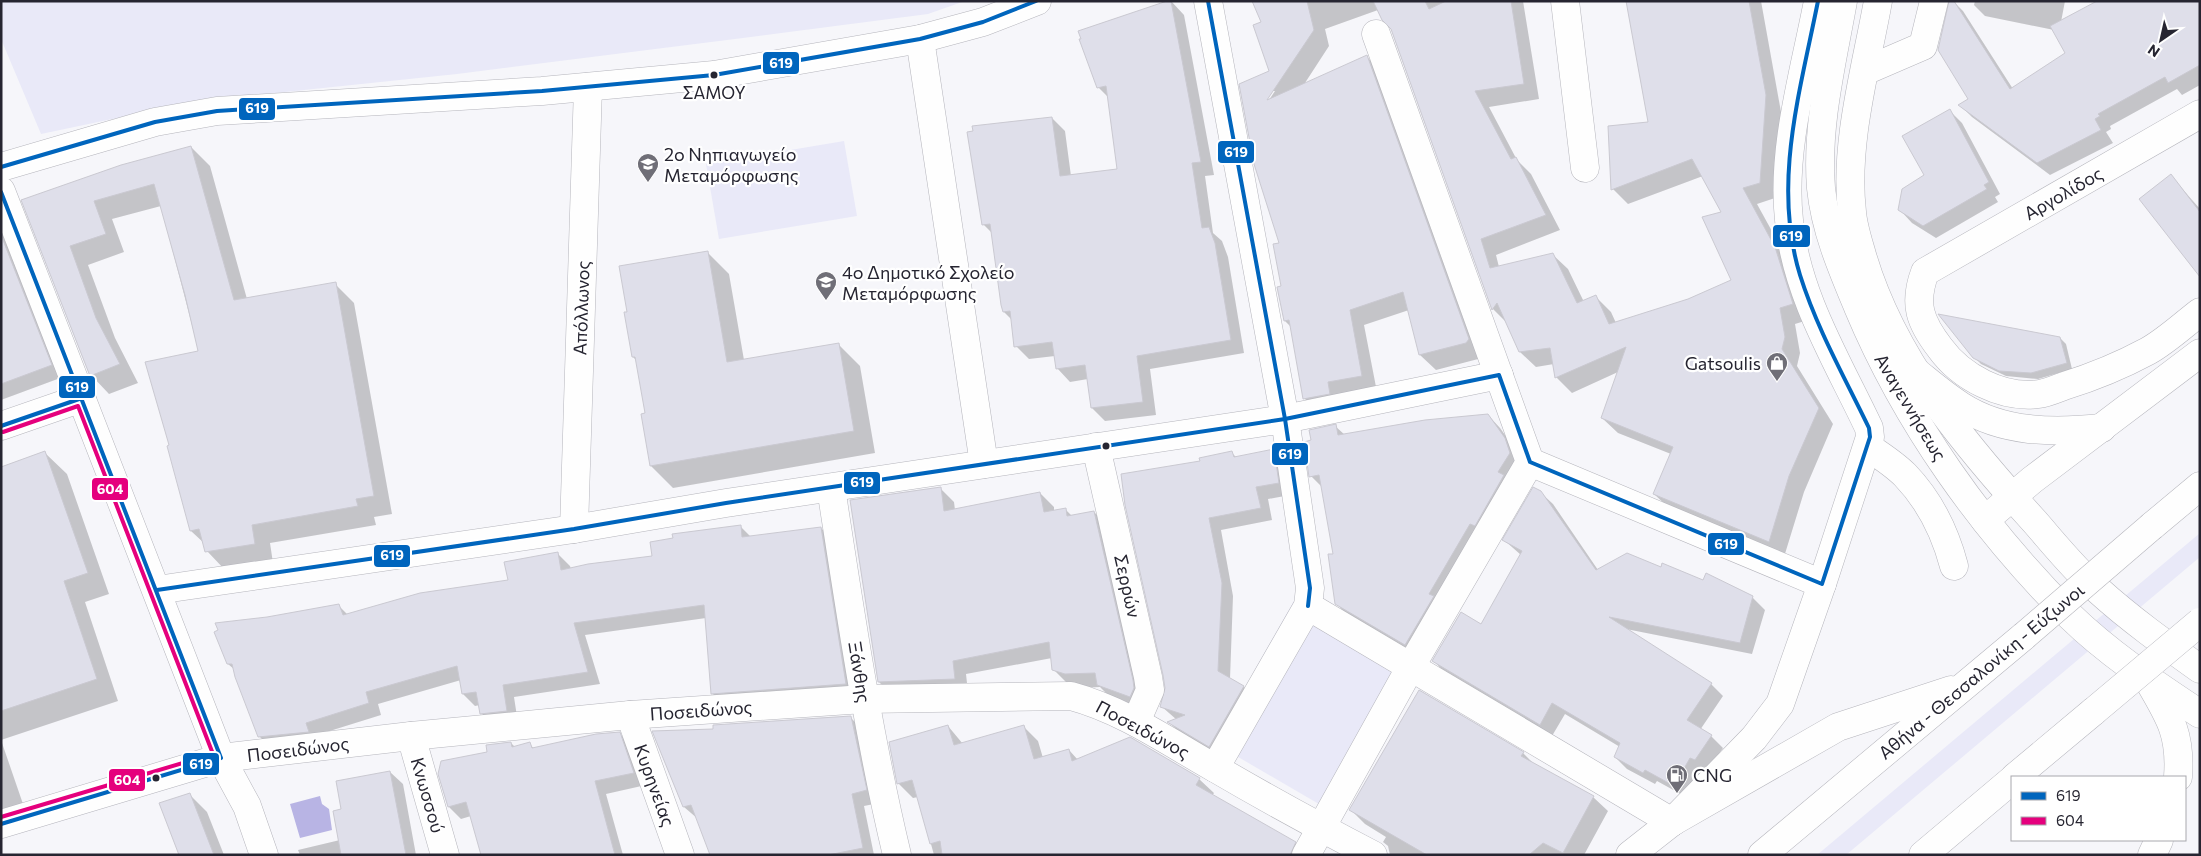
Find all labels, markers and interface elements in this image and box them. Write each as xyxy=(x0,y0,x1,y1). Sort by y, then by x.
north arrow xyxy=(2136,15,2186,65)
text: N xyxy=(2144,41,2163,61)
line badge: 619 xyxy=(762,51,800,75)
text: 619 xyxy=(769,54,793,71)
marker: ΣΑΜΟΥ xyxy=(709,70,719,80)
place label: ΣΑΜΟΥ xyxy=(683,82,745,103)
line badge: 619 xyxy=(238,97,276,121)
text: 619 xyxy=(245,99,269,116)
line badge: 619 xyxy=(1217,140,1255,164)
place label: 2ο Νηπιαγωγείο Μεταμόρφωσης xyxy=(664,143,799,186)
text: 619 xyxy=(1224,143,1248,160)
school or university icon: 2ο Νηπιαγωγείο Μεταμόρφωσης xyxy=(636,152,660,183)
street label: Αργολίδος xyxy=(2020,162,2106,224)
line badge: 619 xyxy=(1772,224,1811,248)
text: 619 xyxy=(1779,227,1803,244)
street label: Απόλλωνος xyxy=(568,260,594,356)
place label: 4ο Δημοτικό Σχολείο Μεταμόρφωσης xyxy=(842,261,1015,304)
school or university icon: 4ο Δημοτικό Σχολείο Μεταμόρφωσης xyxy=(814,270,838,301)
street label: Αναγεννήσεως xyxy=(1870,349,1952,465)
shop icon: Gatsoulis xyxy=(1765,351,1789,382)
place label: Gatsoulis xyxy=(1685,352,1761,374)
line badge: 619 xyxy=(58,375,96,399)
text: 619 xyxy=(65,378,89,395)
unlabelled marker xyxy=(1101,441,1111,451)
line badge: 619 xyxy=(1271,442,1309,466)
text: 619 xyxy=(1278,445,1302,462)
line badge: 619 xyxy=(843,471,881,495)
text: 619 xyxy=(850,473,874,490)
line badge: 604 xyxy=(91,477,129,501)
text: 604 xyxy=(97,480,124,497)
line badge: 619 xyxy=(1707,532,1745,556)
text: 619 xyxy=(1714,535,1738,552)
line badge: 619 xyxy=(373,544,411,568)
text: 619 xyxy=(380,546,404,563)
street label: Σερρών xyxy=(1110,552,1146,620)
street label: Αθήνα - Θεσσαλονίκη - Εύζωνοι xyxy=(1874,578,2089,763)
street label: Ξάνθης xyxy=(844,640,876,704)
street label: Ποσειδώνος xyxy=(649,695,753,725)
street label: Ποσειδώνος xyxy=(1092,695,1194,763)
street label: Ποσειδώνος xyxy=(246,732,350,766)
street label: Κυρηνείας xyxy=(630,741,680,829)
line badge: 619 xyxy=(182,752,220,776)
text: 619 xyxy=(189,755,213,772)
street label: Κνωσσού xyxy=(407,755,449,835)
fuel station icon: CNG xyxy=(1665,763,1689,794)
place label: CNG xyxy=(1693,764,1732,786)
line badge: 604 xyxy=(108,768,146,792)
text: 604 xyxy=(114,771,141,788)
unlabelled marker xyxy=(151,773,161,783)
legend xyxy=(2011,776,2186,841)
text: 619 xyxy=(2056,786,2081,804)
text: 604 xyxy=(2056,811,2084,829)

